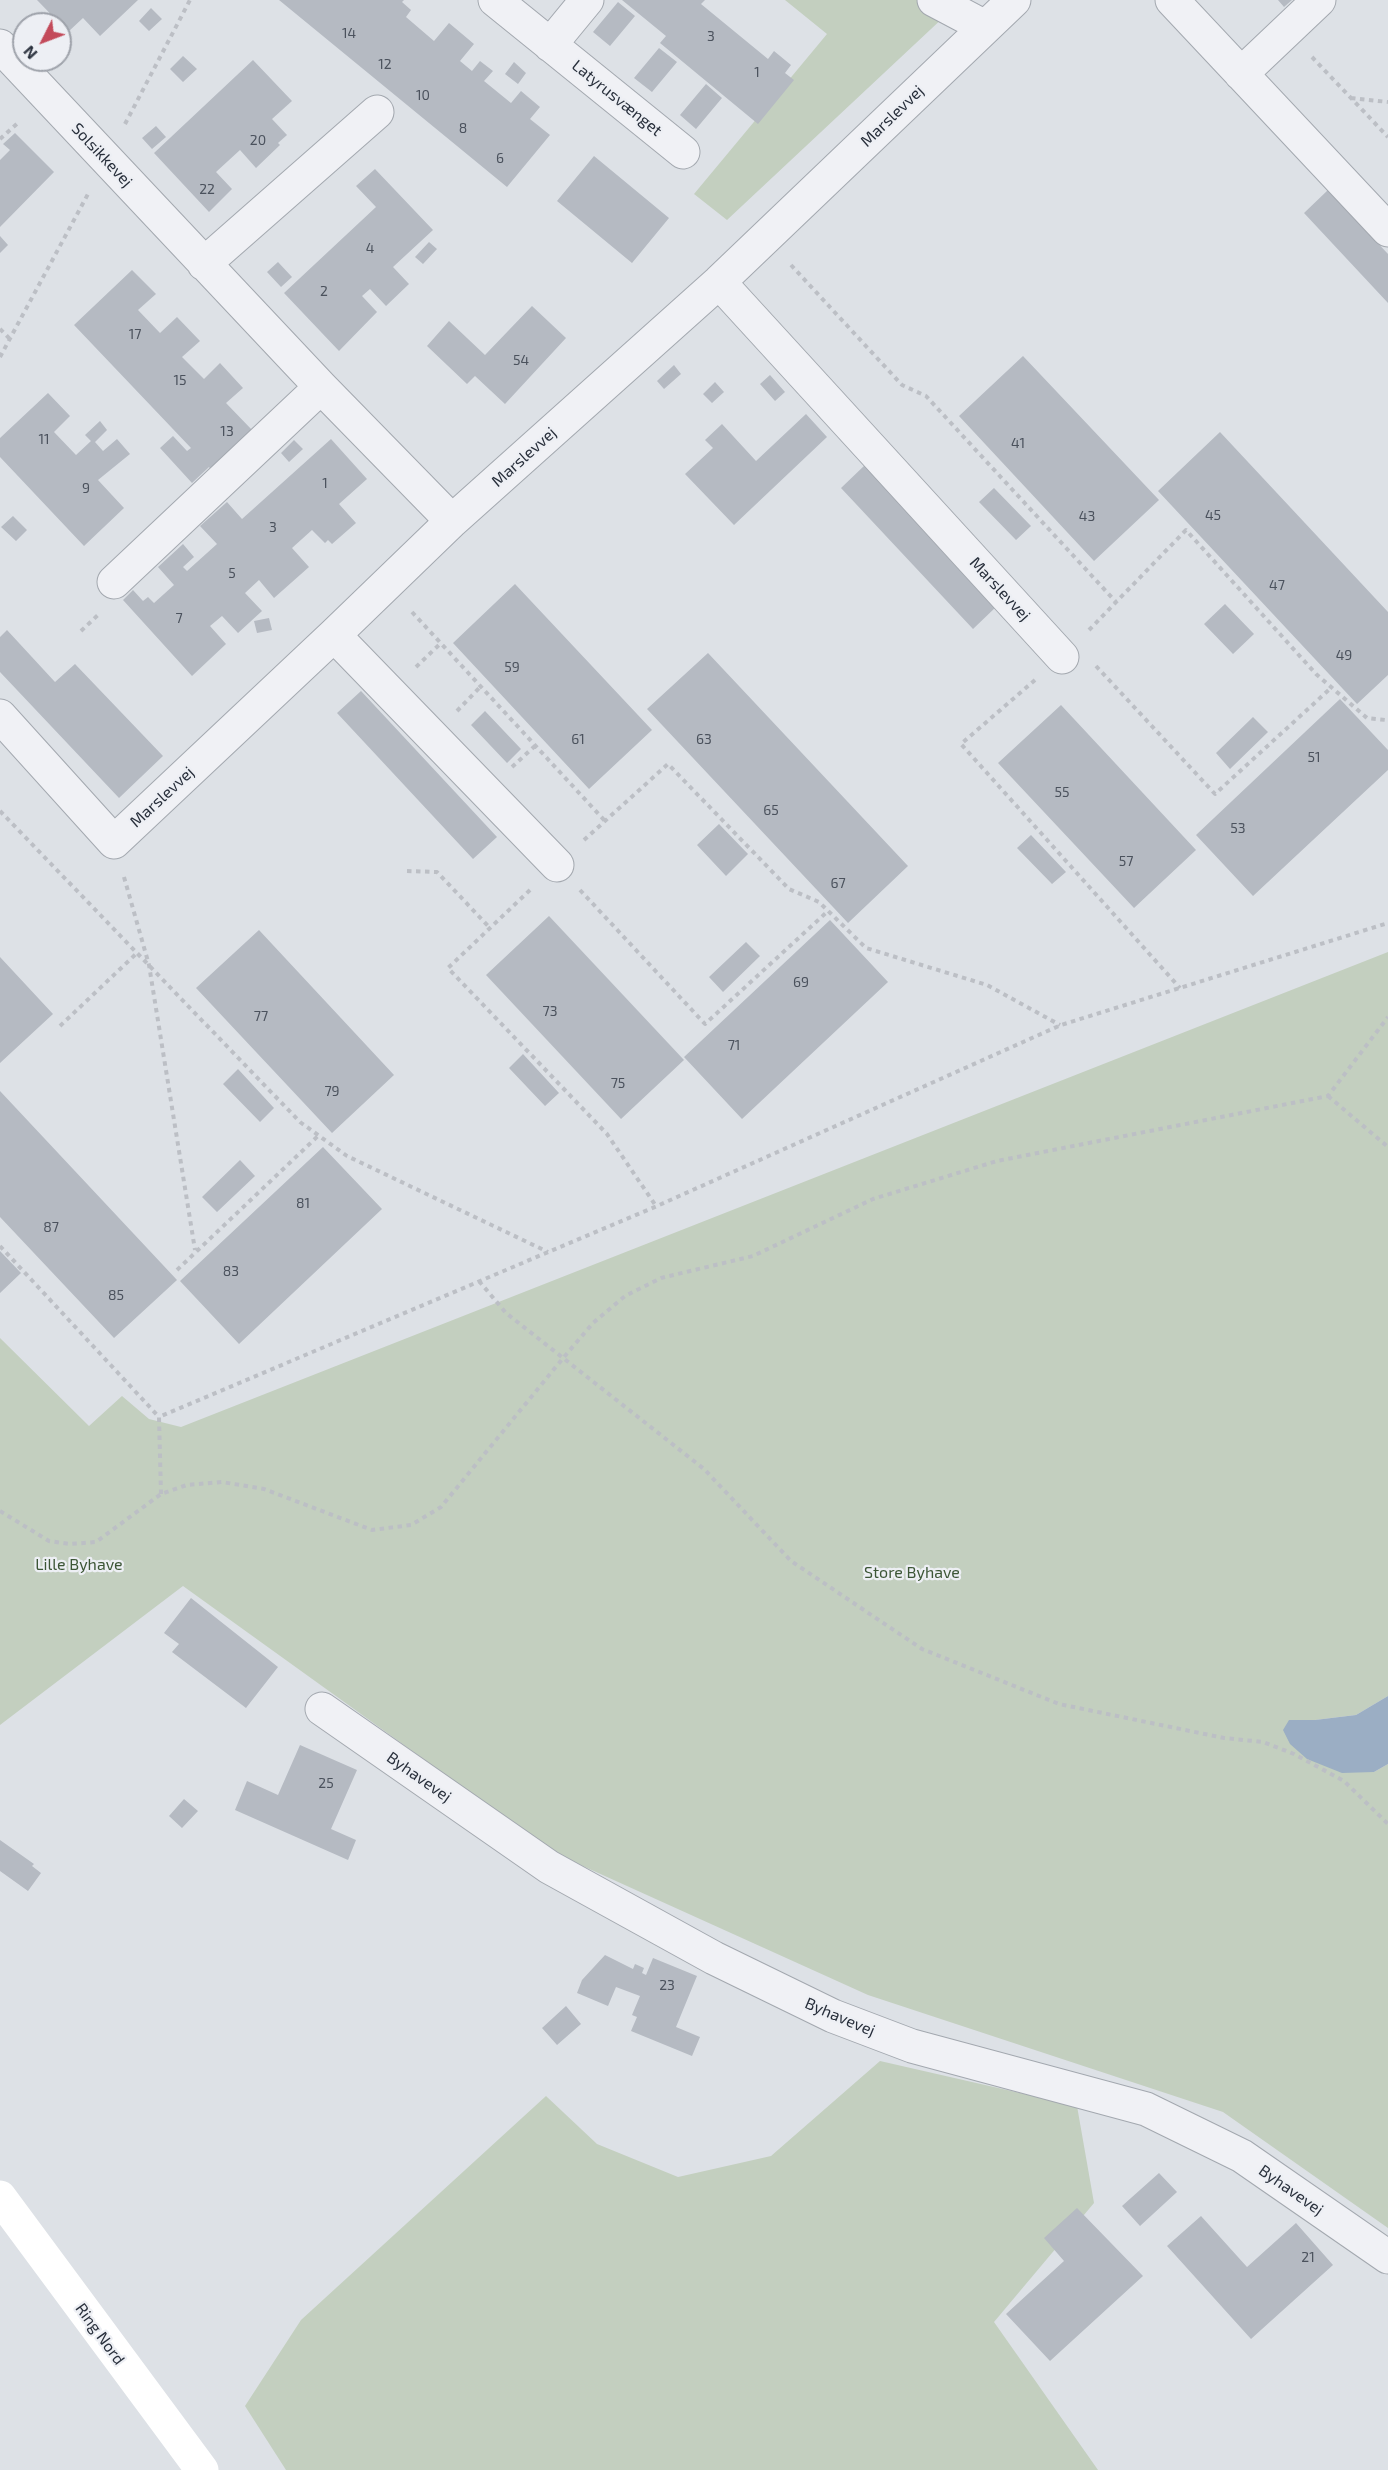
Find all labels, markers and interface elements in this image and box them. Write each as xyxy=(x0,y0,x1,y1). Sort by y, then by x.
north arrow xyxy=(12,12,72,72)
house number: 14 xyxy=(342,25,356,41)
house number: 3 xyxy=(707,28,715,44)
text: N xyxy=(19,42,41,64)
house number: 12 xyxy=(378,56,392,72)
street label: Latyrusvænget xyxy=(568,56,666,140)
house number: 1 xyxy=(754,64,760,80)
street label: Marslevvej xyxy=(857,81,927,151)
house number: 10 xyxy=(416,87,430,103)
street label: Solsikkevej xyxy=(68,119,136,191)
house number: 8 xyxy=(459,120,467,136)
house number: 20 xyxy=(250,132,266,148)
house number: 6 xyxy=(496,150,504,166)
house number: 22 xyxy=(199,181,215,197)
house number: 4 xyxy=(366,240,374,256)
house number: 2 xyxy=(320,283,328,299)
house number: 17 xyxy=(129,326,141,342)
house number: 54 xyxy=(513,352,529,368)
house number: 15 xyxy=(173,372,187,388)
house number: 13 xyxy=(220,423,234,439)
street label: Marslevvej xyxy=(488,423,560,491)
house number: 11 xyxy=(38,431,50,447)
house number: 41 xyxy=(1011,435,1025,451)
house number: 1 xyxy=(322,475,328,491)
house number: 9 xyxy=(82,480,90,496)
house number: 45 xyxy=(1205,507,1221,523)
house number: 43 xyxy=(1079,508,1095,524)
house number: 3 xyxy=(269,519,277,535)
street label: Marslevvej xyxy=(966,553,1034,625)
house number: 5 xyxy=(228,565,236,581)
house number: 47 xyxy=(1269,577,1285,593)
house number: 7 xyxy=(175,610,183,626)
house number: 49 xyxy=(1336,647,1352,663)
house number: 59 xyxy=(504,659,520,675)
house number: 61 xyxy=(571,731,585,747)
house number: 63 xyxy=(696,731,712,747)
house number: 51 xyxy=(1307,749,1321,765)
street label: Marslevvej xyxy=(126,763,198,831)
house number: 55 xyxy=(1054,784,1070,800)
house number: 65 xyxy=(763,802,779,818)
house number: 53 xyxy=(1230,820,1246,836)
house number: 57 xyxy=(1119,853,1133,869)
house number: 67 xyxy=(830,875,846,891)
house number: 69 xyxy=(793,974,809,990)
house number: 73 xyxy=(543,1003,557,1019)
house number: 77 xyxy=(254,1008,268,1024)
house number: 71 xyxy=(728,1037,740,1053)
house number: 75 xyxy=(611,1075,625,1091)
house number: 79 xyxy=(324,1083,340,1099)
house number: 81 xyxy=(296,1195,310,1211)
house number: 87 xyxy=(43,1219,59,1235)
house number: 83 xyxy=(223,1263,239,1279)
house number: 85 xyxy=(108,1287,124,1303)
park label: Lille Byhave xyxy=(35,1555,123,1575)
park label: Store Byhave xyxy=(864,1563,960,1583)
street label: Byhavevej xyxy=(383,1748,455,1806)
house number: 25 xyxy=(318,1775,334,1791)
house number: 23 xyxy=(659,1977,675,1993)
street label: Byhavevej xyxy=(802,1994,878,2040)
street label: Byhavevej xyxy=(1255,2161,1327,2219)
house number: 21 xyxy=(1301,2249,1315,2265)
street label: Ring Nord xyxy=(71,2299,129,2369)

